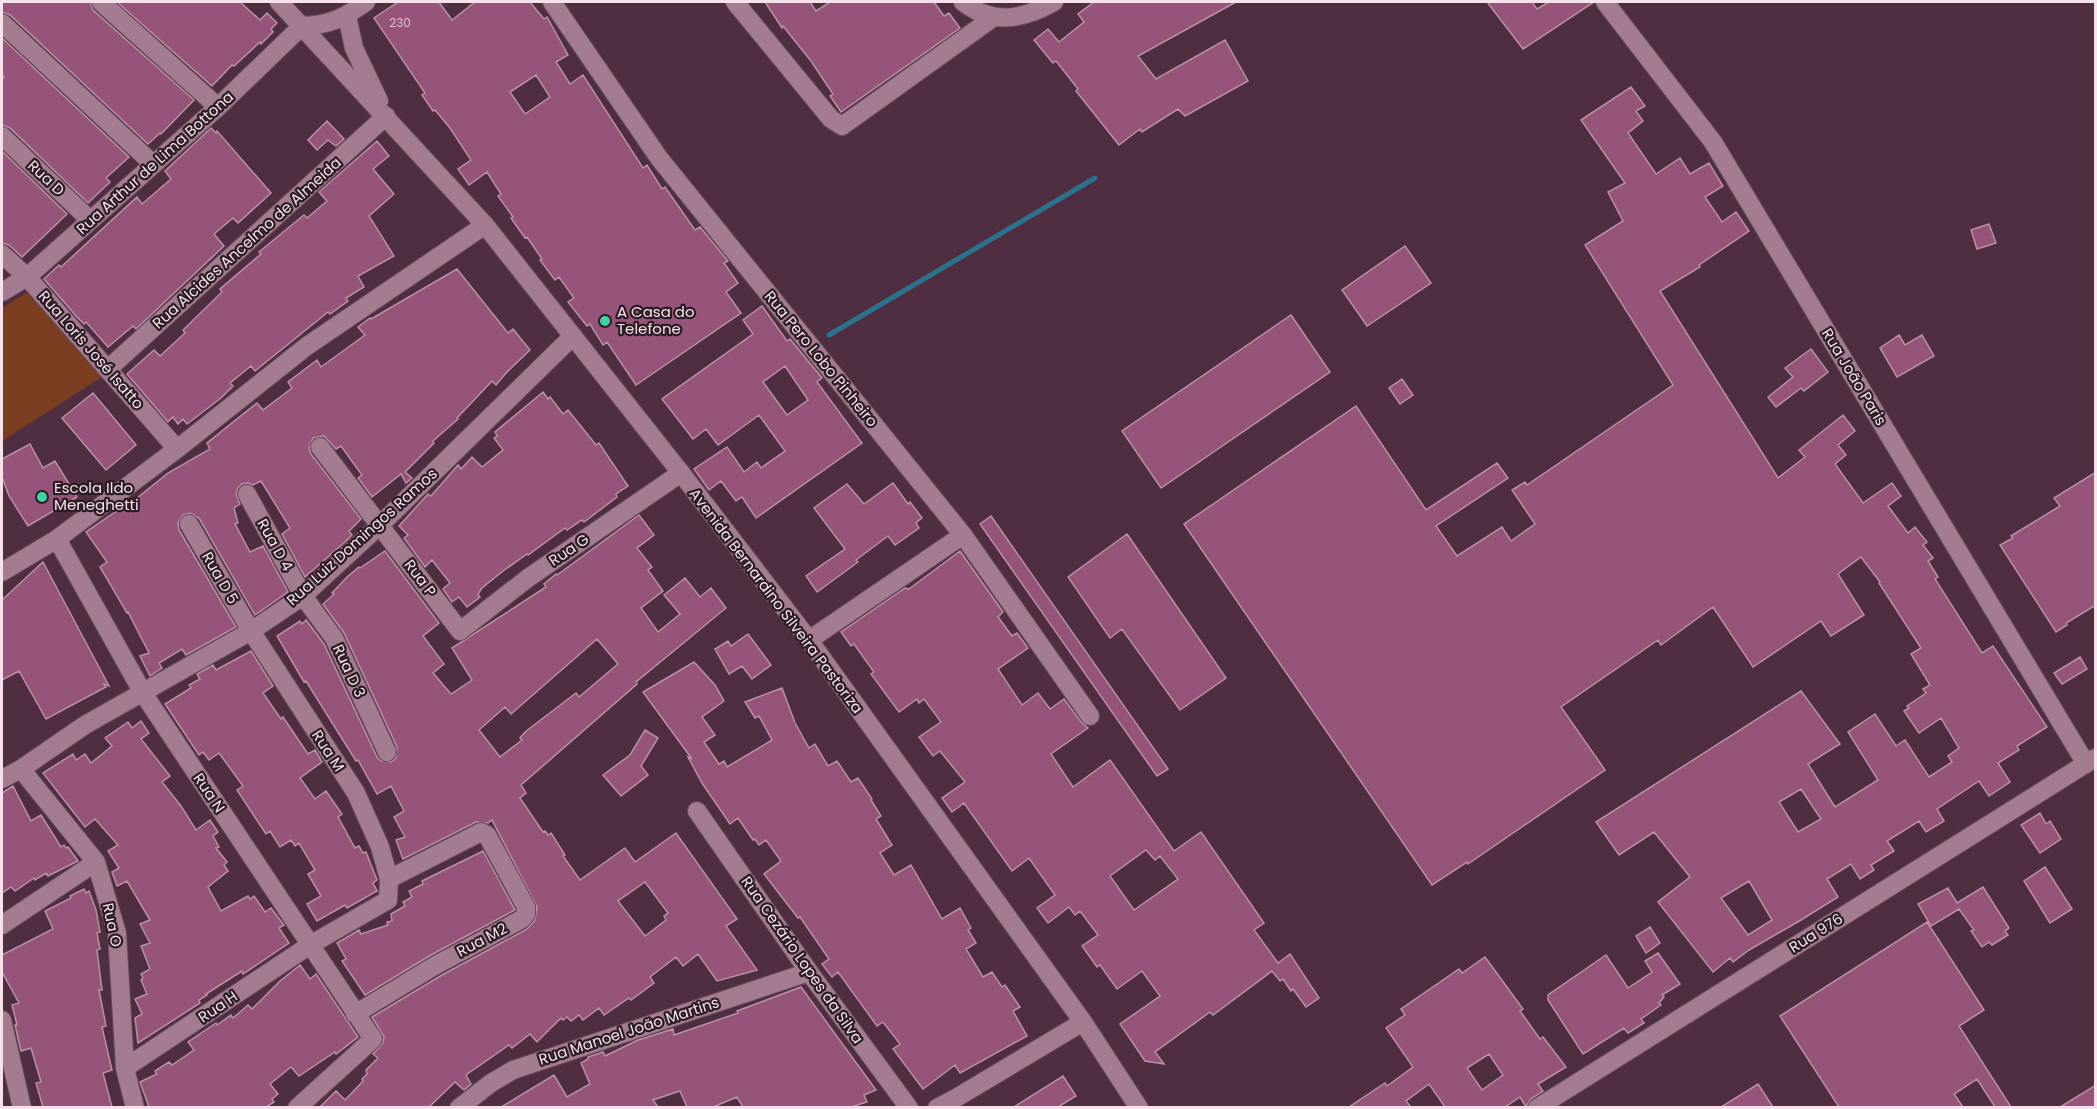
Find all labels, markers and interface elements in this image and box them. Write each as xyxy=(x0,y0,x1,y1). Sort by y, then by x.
house number: 230 xyxy=(389,14,411,31)
street label: Rua Arthur de Lima Bottona xyxy=(71,86,238,239)
street label: Rua Alcides Ancelmo de Almeida xyxy=(148,152,346,333)
street label: Rua D xyxy=(23,155,69,200)
street label: Rua Loris José Isatto xyxy=(34,286,149,414)
street label: Rua Pero Lobo Pinheiro xyxy=(760,286,883,431)
place label: A Casa do Telefone xyxy=(617,301,695,339)
marker: A Casa do Telefone xyxy=(598,314,612,328)
street label: Rua João Paris xyxy=(1817,324,1892,429)
street label: Rua Luiz Domingos Ramos xyxy=(282,463,442,610)
place label: Escola Ildo Meneghetti xyxy=(54,477,139,515)
street label: Avenida Bernardino Silveira Pastoriza xyxy=(685,484,868,718)
marker: Escola Ildo Meneghetti xyxy=(35,490,49,504)
street label: Rua D 4 xyxy=(252,515,298,575)
street label: Rua G xyxy=(544,528,593,571)
street label: Rua D 5 xyxy=(197,548,244,608)
street label: Rua P xyxy=(400,555,441,601)
street label: Rua D 3 xyxy=(328,641,371,701)
street label: Rua M xyxy=(307,726,350,776)
street label: Rua N xyxy=(189,769,230,817)
street label: Rua Cezário Lopes da Silva xyxy=(736,872,868,1048)
street label: Rua O xyxy=(98,901,127,949)
street label: Rua 976 xyxy=(1785,908,1847,957)
street label: Rua M2 xyxy=(453,918,511,962)
street label: Rua H xyxy=(194,986,242,1027)
street label: Rua Manoel João Martins xyxy=(536,991,722,1070)

